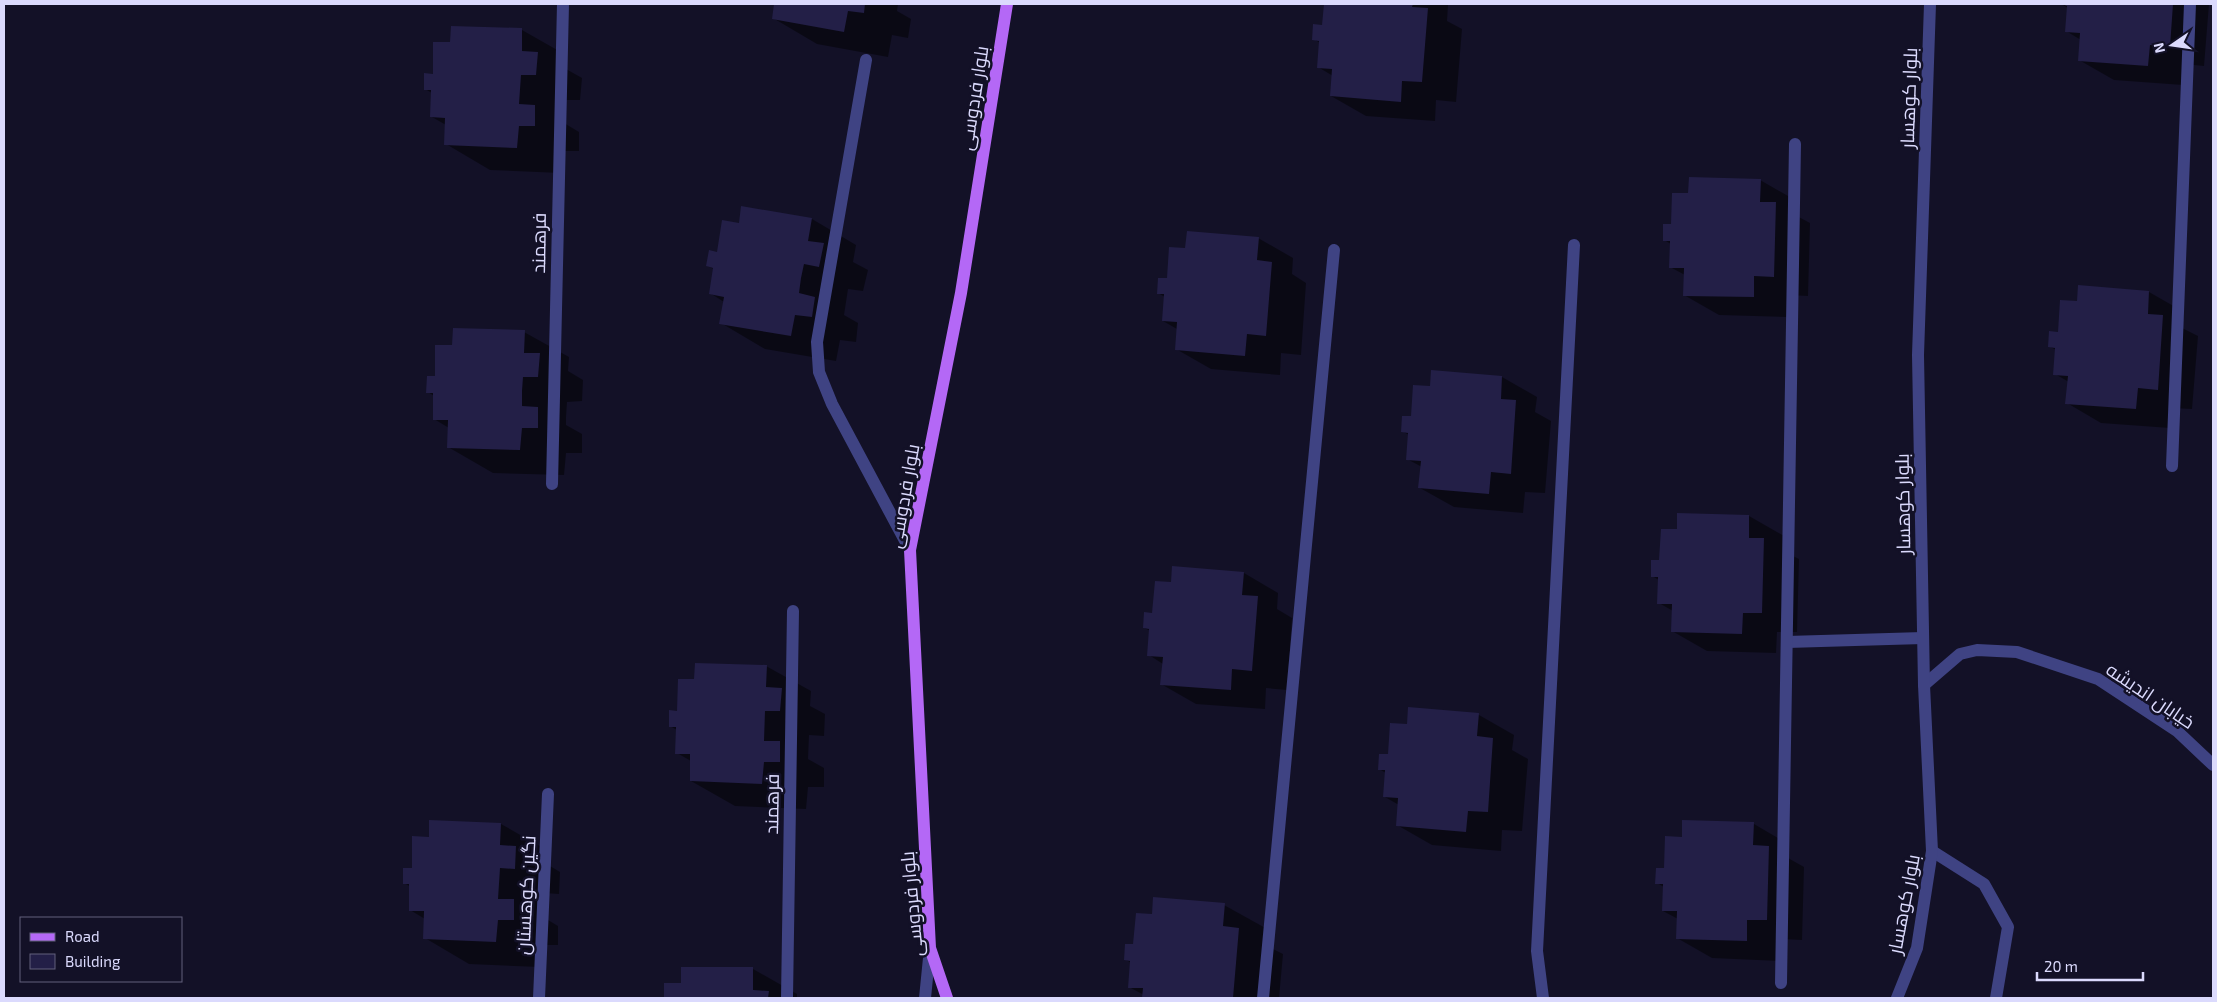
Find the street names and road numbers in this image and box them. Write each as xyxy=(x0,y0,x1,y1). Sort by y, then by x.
street label: بلوار فردوسی xyxy=(953,44,994,152)
street label: بلوار کوهسار xyxy=(1895,47,1922,150)
street label: فرهمند xyxy=(526,212,551,274)
street label: بلوار فردوسی xyxy=(883,442,924,550)
street label: بلوار کوهسار xyxy=(1890,453,1915,556)
street label: خیابان اندیشه xyxy=(2102,657,2200,734)
street label: فرهمند xyxy=(759,773,784,835)
street label: نگین کوهستان xyxy=(510,835,541,955)
street label: بلوار فردوسی xyxy=(895,850,928,958)
street label: بلوار کوهسار xyxy=(1882,852,1925,957)

